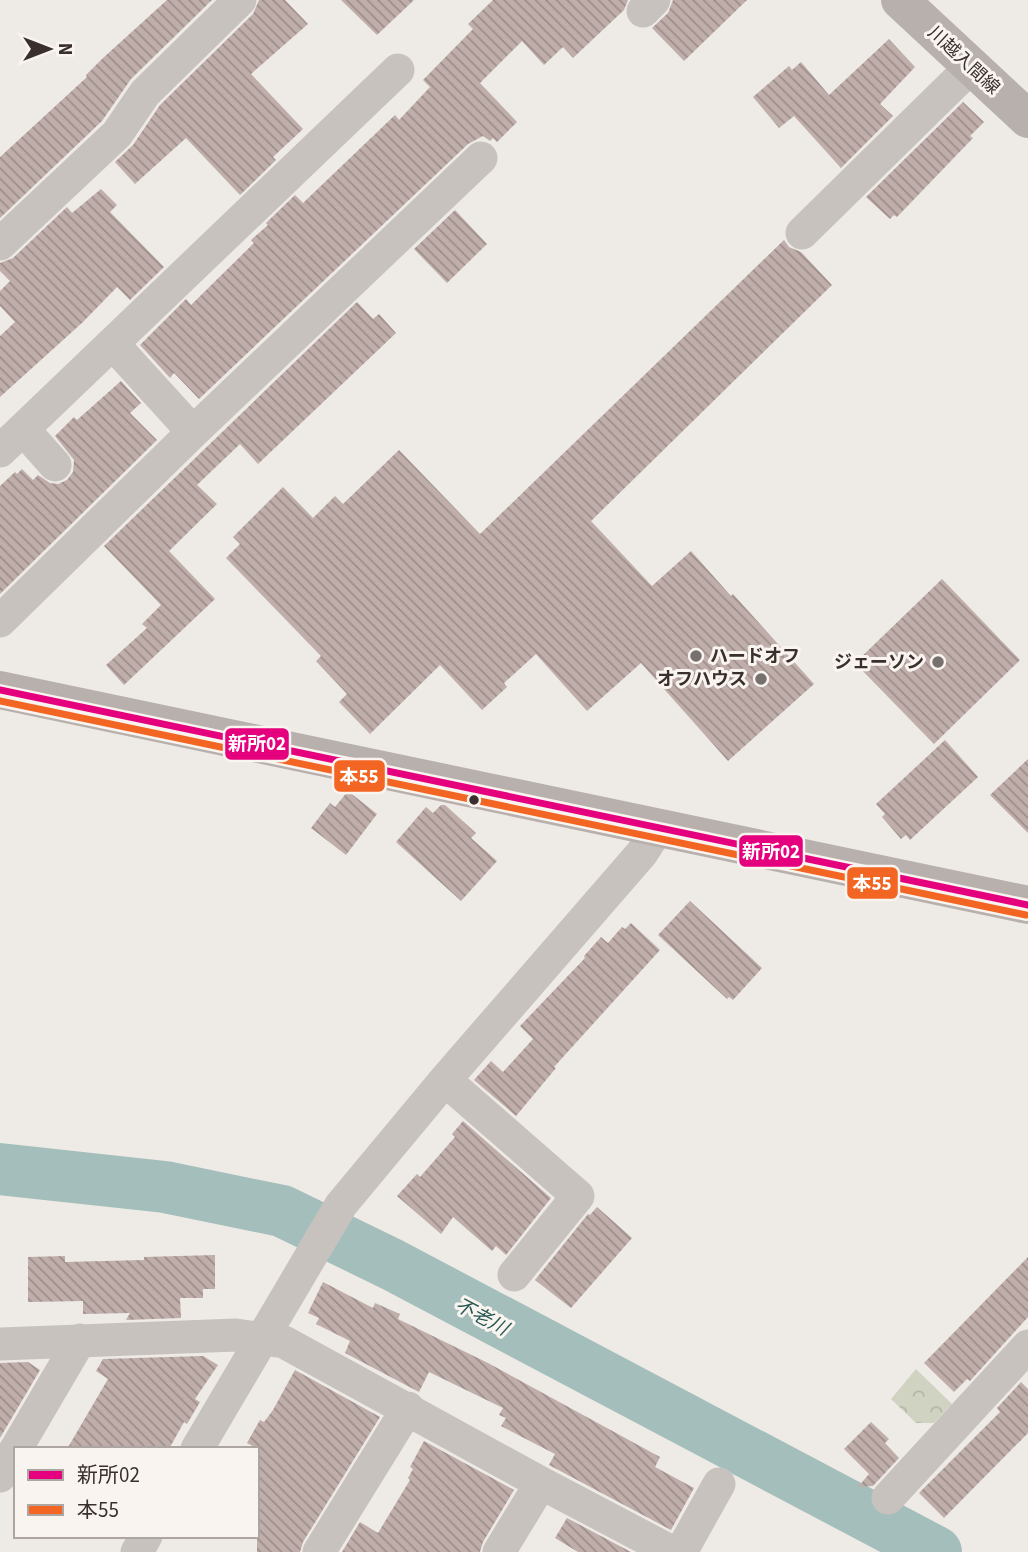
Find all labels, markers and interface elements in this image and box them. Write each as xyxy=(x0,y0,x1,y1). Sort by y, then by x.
north arrow xyxy=(14,14,84,84)
street label: 川越入間線 xyxy=(922,21,1005,100)
text: N xyxy=(51,43,78,55)
place label: ハードオフ xyxy=(710,644,800,669)
marker: ハードオフ xyxy=(688,648,704,664)
place label: ジェーソン xyxy=(834,650,924,675)
marker: ジェーソン xyxy=(930,654,946,670)
place label: オフハウス xyxy=(657,667,747,692)
marker: オフハウス xyxy=(753,671,769,687)
line badge: 新所02 xyxy=(224,727,290,761)
text: 新所02 xyxy=(228,731,286,758)
line badge: 本55 xyxy=(333,759,386,793)
text: 本55 xyxy=(339,764,379,791)
unlabelled marker xyxy=(467,793,481,807)
line badge: 新所02 xyxy=(738,834,804,868)
text: 新所02 xyxy=(742,839,800,866)
line badge: 本55 xyxy=(846,866,899,900)
text: 本55 xyxy=(852,871,892,898)
water label: 不老川 xyxy=(450,1292,515,1344)
legend xyxy=(14,1447,259,1538)
text: 新所02 xyxy=(77,1460,140,1490)
text: 本55 xyxy=(77,1495,119,1525)

